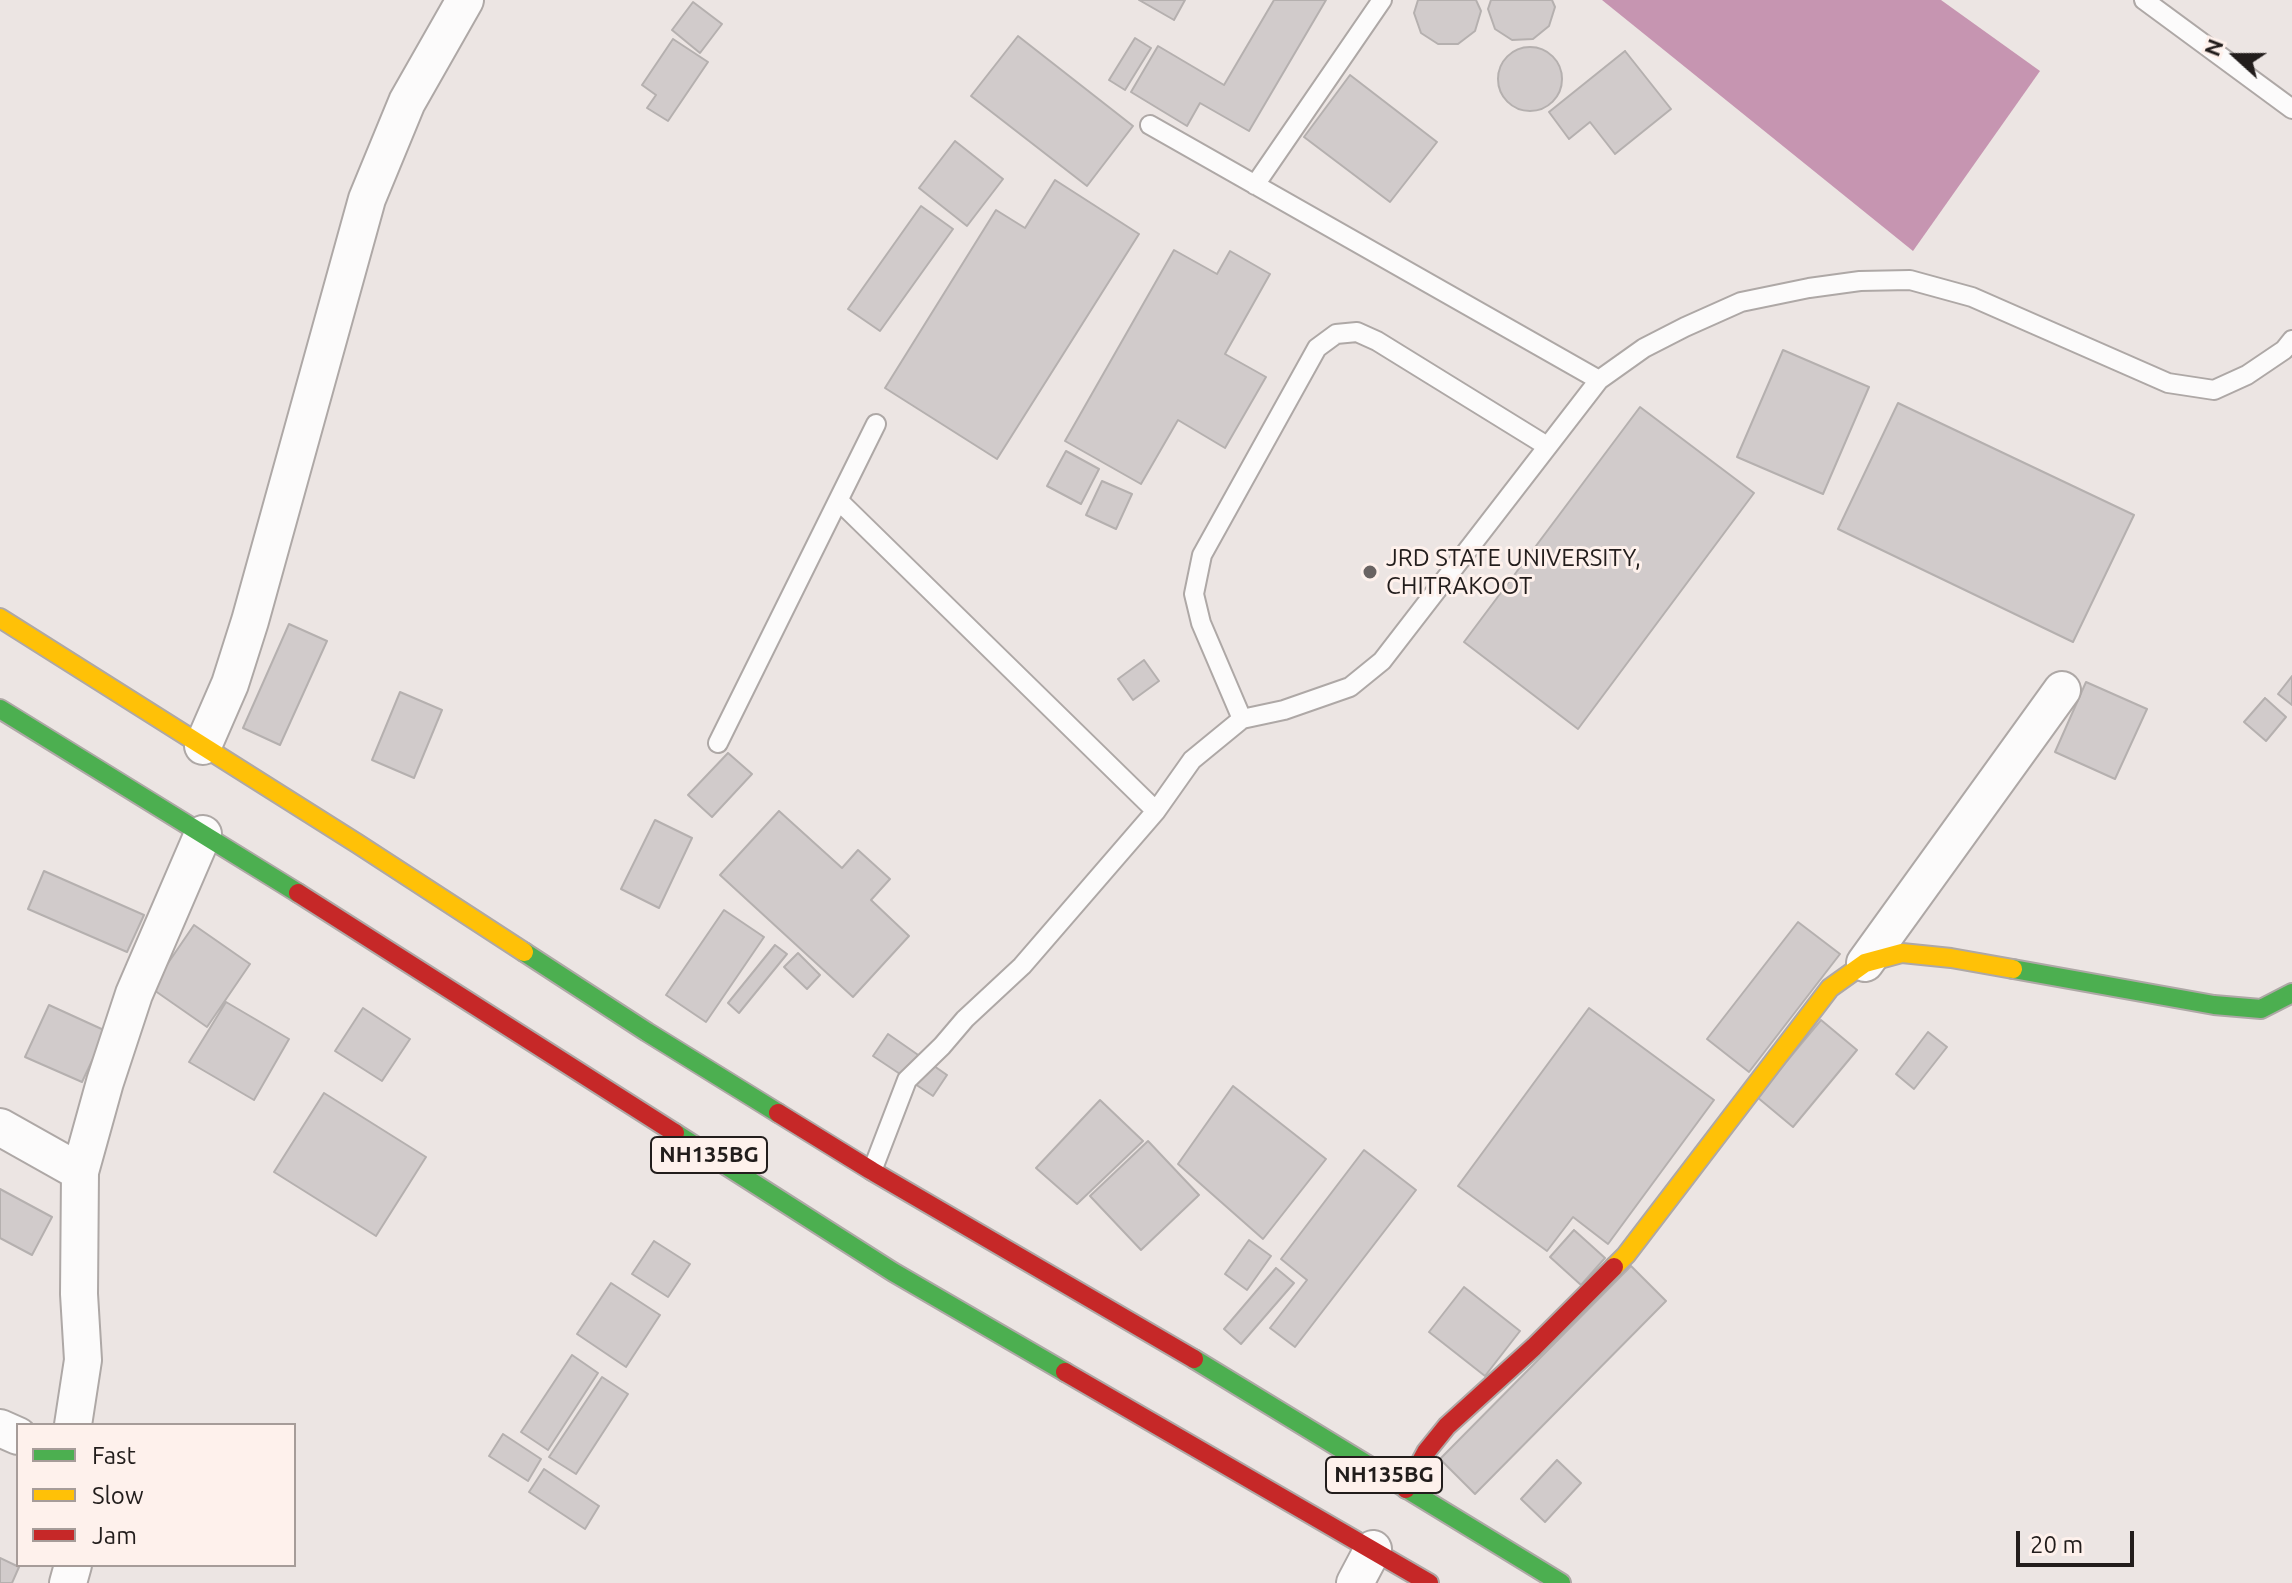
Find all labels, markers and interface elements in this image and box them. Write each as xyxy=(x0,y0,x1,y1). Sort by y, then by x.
north arrow xyxy=(2196,16,2276,96)
text: N xyxy=(2199,35,2228,59)
place label: JRD STATE UNIVERSITY, CHITRAKOOT xyxy=(1386,544,1641,600)
marker: JRD STATE UNIVERSITY, CHITRAKOOT xyxy=(1361,563,1379,581)
road number: NH135BG xyxy=(651,1137,767,1173)
legend xyxy=(16,1423,296,1567)
text: Fast xyxy=(92,1442,136,1469)
road number: NH135BG xyxy=(1326,1457,1442,1493)
text: Slow xyxy=(92,1482,144,1509)
scale bar xyxy=(2020,1515,2138,1565)
text: Jam xyxy=(92,1522,137,1549)
text: 20 m xyxy=(2030,1531,2083,1558)

